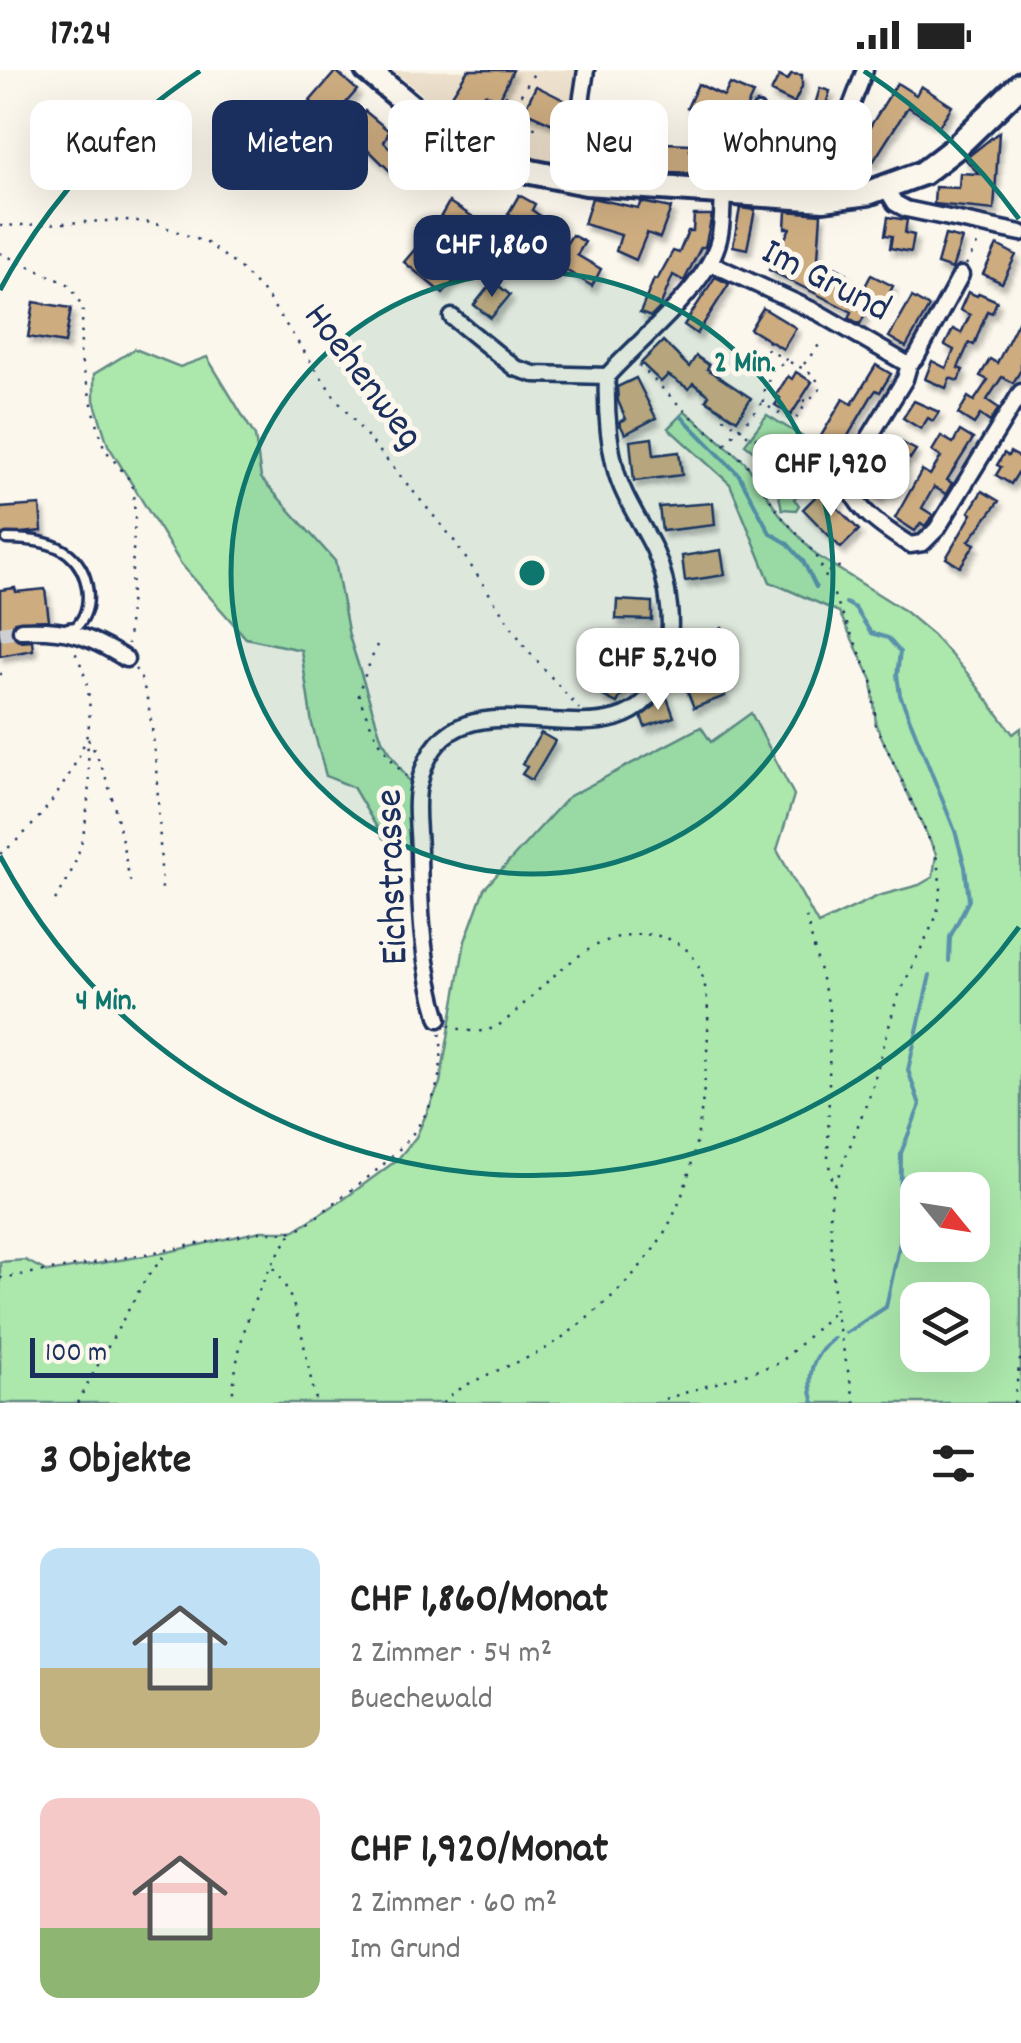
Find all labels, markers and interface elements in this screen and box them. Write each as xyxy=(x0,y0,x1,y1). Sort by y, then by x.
text: 17:24 xyxy=(50,8,112,63)
chip: Kaufen xyxy=(30,100,192,190)
chip: Mieten xyxy=(212,100,368,190)
chip: Filter xyxy=(388,100,530,190)
chip: Neu xyxy=(550,100,668,190)
chip: Wohnung xyxy=(688,100,872,190)
pin: CHF 1,860 xyxy=(378,215,606,300)
text: CHF 1,860 xyxy=(436,224,548,270)
street label: Im Grund xyxy=(750,226,900,340)
street label: Hoehenweg xyxy=(287,292,435,464)
text: 2 Min. xyxy=(714,344,776,387)
pin: CHF 1,920 xyxy=(717,434,945,519)
text: CHF 1,920 xyxy=(775,443,887,489)
centre of rings xyxy=(514,555,550,591)
pin: CHF 5,240 xyxy=(544,628,772,713)
text: CHF 5,240 xyxy=(598,637,718,683)
street label: Eichstrasse xyxy=(363,788,427,966)
text: 4 Min. xyxy=(75,982,137,1025)
north arrow xyxy=(900,1172,990,1262)
map controls xyxy=(900,1172,990,1372)
button: layers xyxy=(900,1282,990,1372)
scale bar xyxy=(30,1333,218,1378)
text: 100 m xyxy=(45,1335,107,1375)
text: 3 Objekte xyxy=(40,1433,191,1493)
icon: filters xyxy=(926,1436,981,1491)
text: CHF 1,860/Monat xyxy=(350,1572,608,1632)
icon: home xyxy=(120,1588,240,1708)
text: 2 Zimmer · 54 m² xyxy=(350,1632,552,1678)
text: Buechewald xyxy=(350,1678,493,1724)
text: CHF 1,920/Monat xyxy=(350,1822,608,1882)
icon: home xyxy=(120,1838,240,1958)
text: 2 Zimmer · 60 m² xyxy=(350,1882,557,1928)
text: Im Grund xyxy=(350,1928,461,1974)

